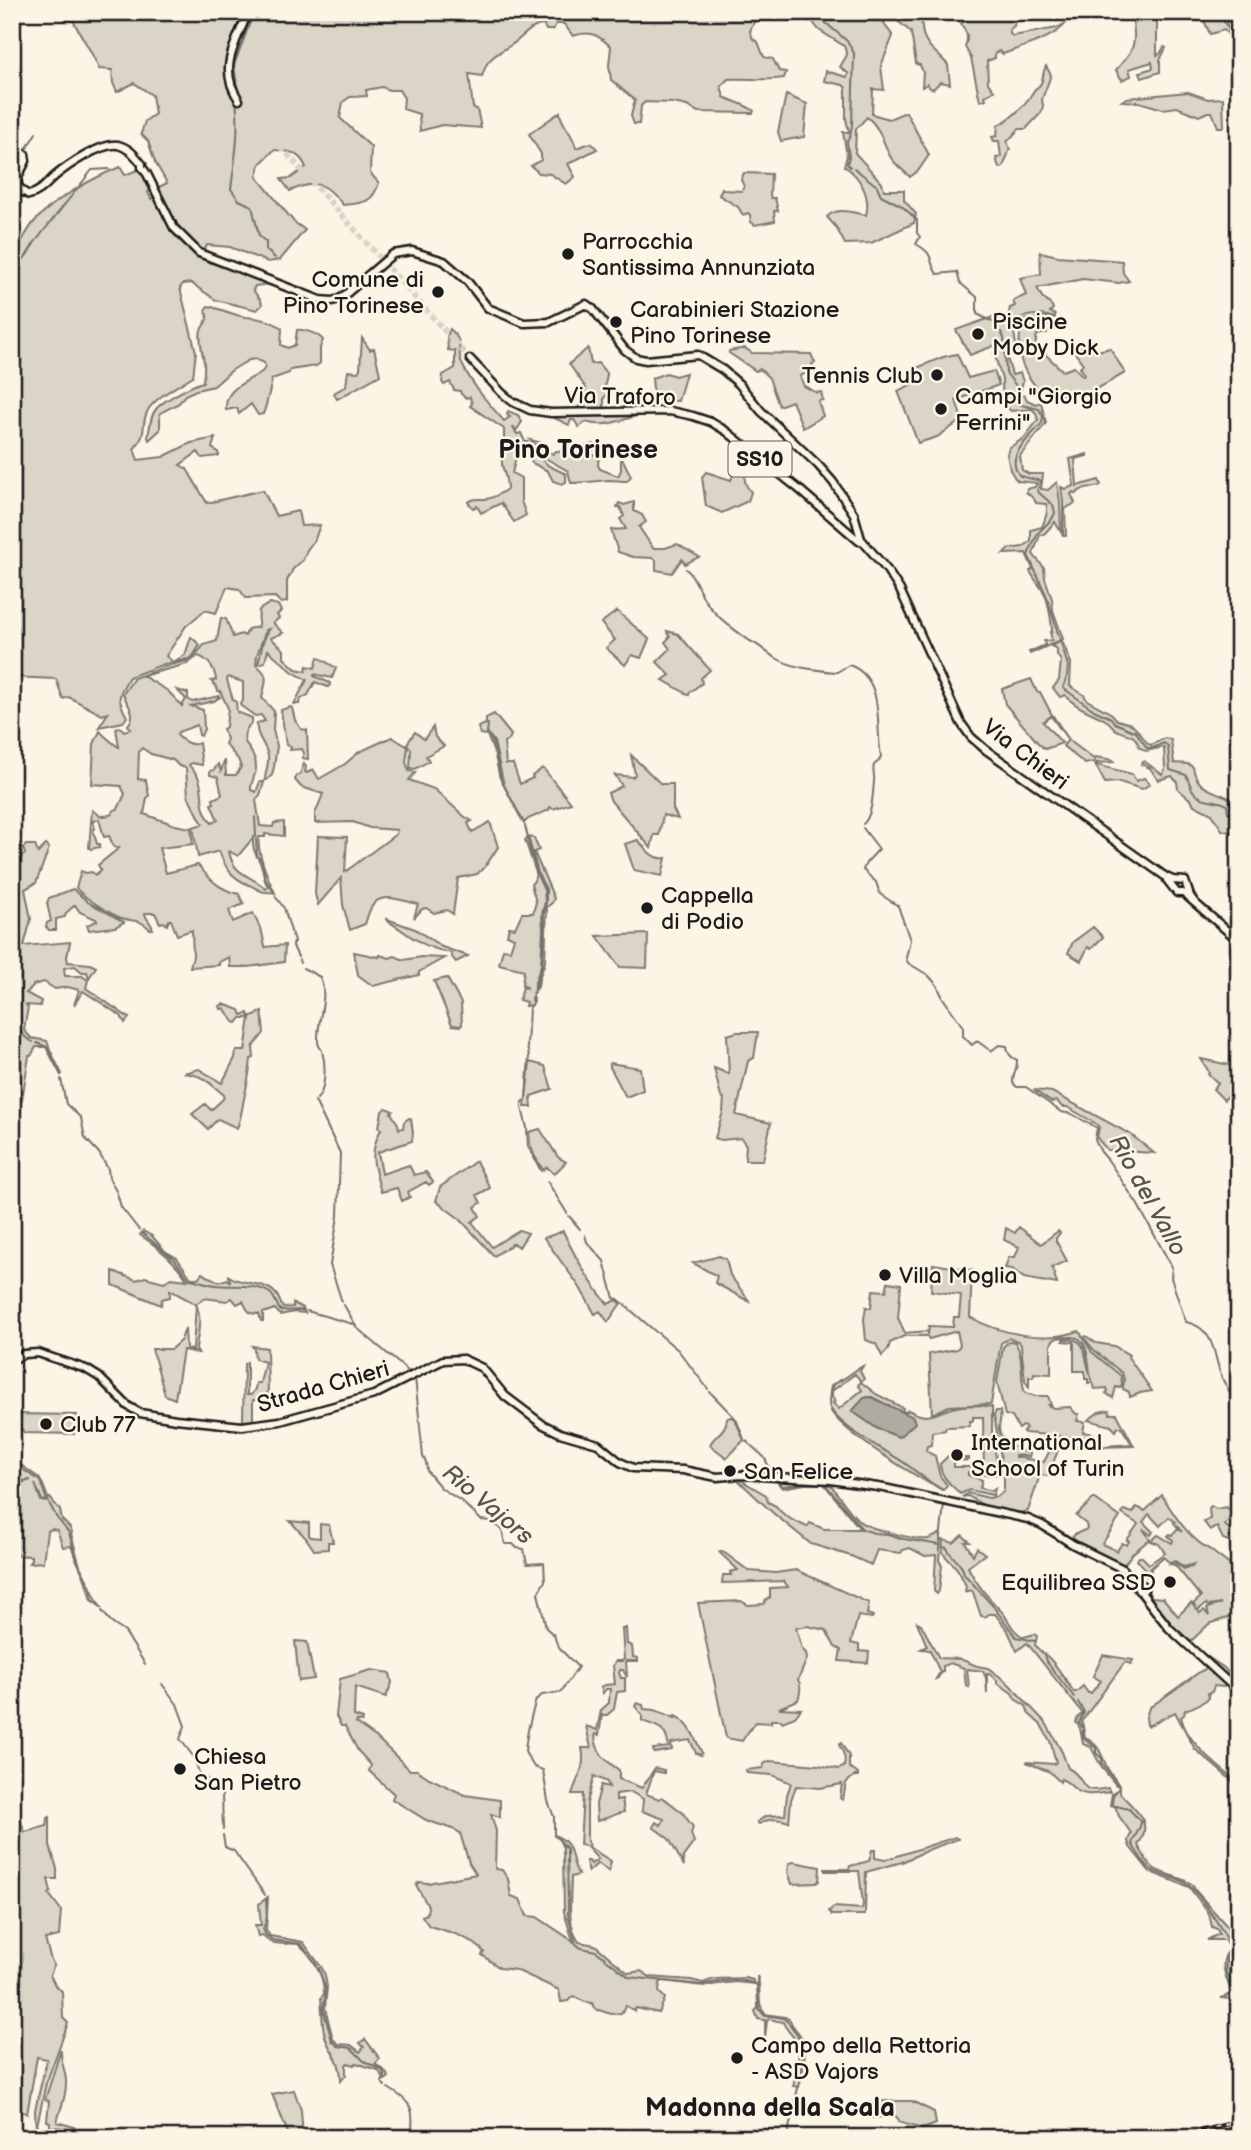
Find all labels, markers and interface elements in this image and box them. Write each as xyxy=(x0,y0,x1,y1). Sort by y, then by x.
place label: Parrocchia Santissima Annunziata xyxy=(582,228,815,282)
marker: Parrocchia Santissima Annunziata xyxy=(560,246,576,262)
place label: Comune di Pino Torinese xyxy=(283,266,424,320)
marker: Comune di Pino Torinese xyxy=(430,284,446,300)
place label: Carabinieri Stazione Pino Torinese xyxy=(630,296,839,350)
place label: Piscine Moby Dick xyxy=(992,308,1099,362)
marker: Carabinieri Stazione Pino Torinese xyxy=(608,314,624,330)
marker: Piscine Moby Dick xyxy=(970,326,986,342)
place label: Tennis Club xyxy=(802,362,923,390)
marker: Tennis Club xyxy=(929,367,945,383)
street label: Via Traforo xyxy=(564,382,676,412)
place label: Campi "Giorgio Ferrini" xyxy=(955,383,1112,437)
marker: Campi "Giorgio Ferrini" xyxy=(933,401,949,417)
district label: Pino Torinese xyxy=(498,435,658,466)
road number: SS10 xyxy=(728,442,792,476)
street label: Via Chieri xyxy=(977,713,1074,796)
place label: Cappella di Podio xyxy=(661,882,754,936)
marker: Cappella di Podio xyxy=(639,900,655,916)
water label: Rio del Vallo xyxy=(1102,1130,1193,1261)
place label: Villa Moglia xyxy=(899,1262,1018,1290)
marker: Villa Moglia xyxy=(877,1267,893,1283)
street label: Strada Chieri xyxy=(254,1355,393,1419)
place label: Club 77 xyxy=(60,1411,136,1439)
marker: Club 77 xyxy=(38,1416,54,1432)
place label: International School of Turin xyxy=(971,1429,1125,1483)
marker: International School of Turin xyxy=(949,1447,965,1463)
water label: Rio Vajors xyxy=(436,1458,539,1551)
place label: San Felice xyxy=(744,1458,853,1486)
marker: San Felice xyxy=(722,1463,738,1479)
place label: Equilibrea SSD xyxy=(1001,1569,1156,1597)
marker: Equilibrea SSD xyxy=(1162,1574,1178,1590)
place label: Chiesa San Pietro xyxy=(194,1743,302,1797)
marker: Chiesa San Pietro xyxy=(172,1761,188,1777)
place label: Campo della Rettoria - ASD Vajors xyxy=(751,2032,971,2086)
marker: Campo della Rettoria - ASD Vajors xyxy=(729,2050,745,2066)
district label: Madonna della Scala xyxy=(645,2093,895,2124)

